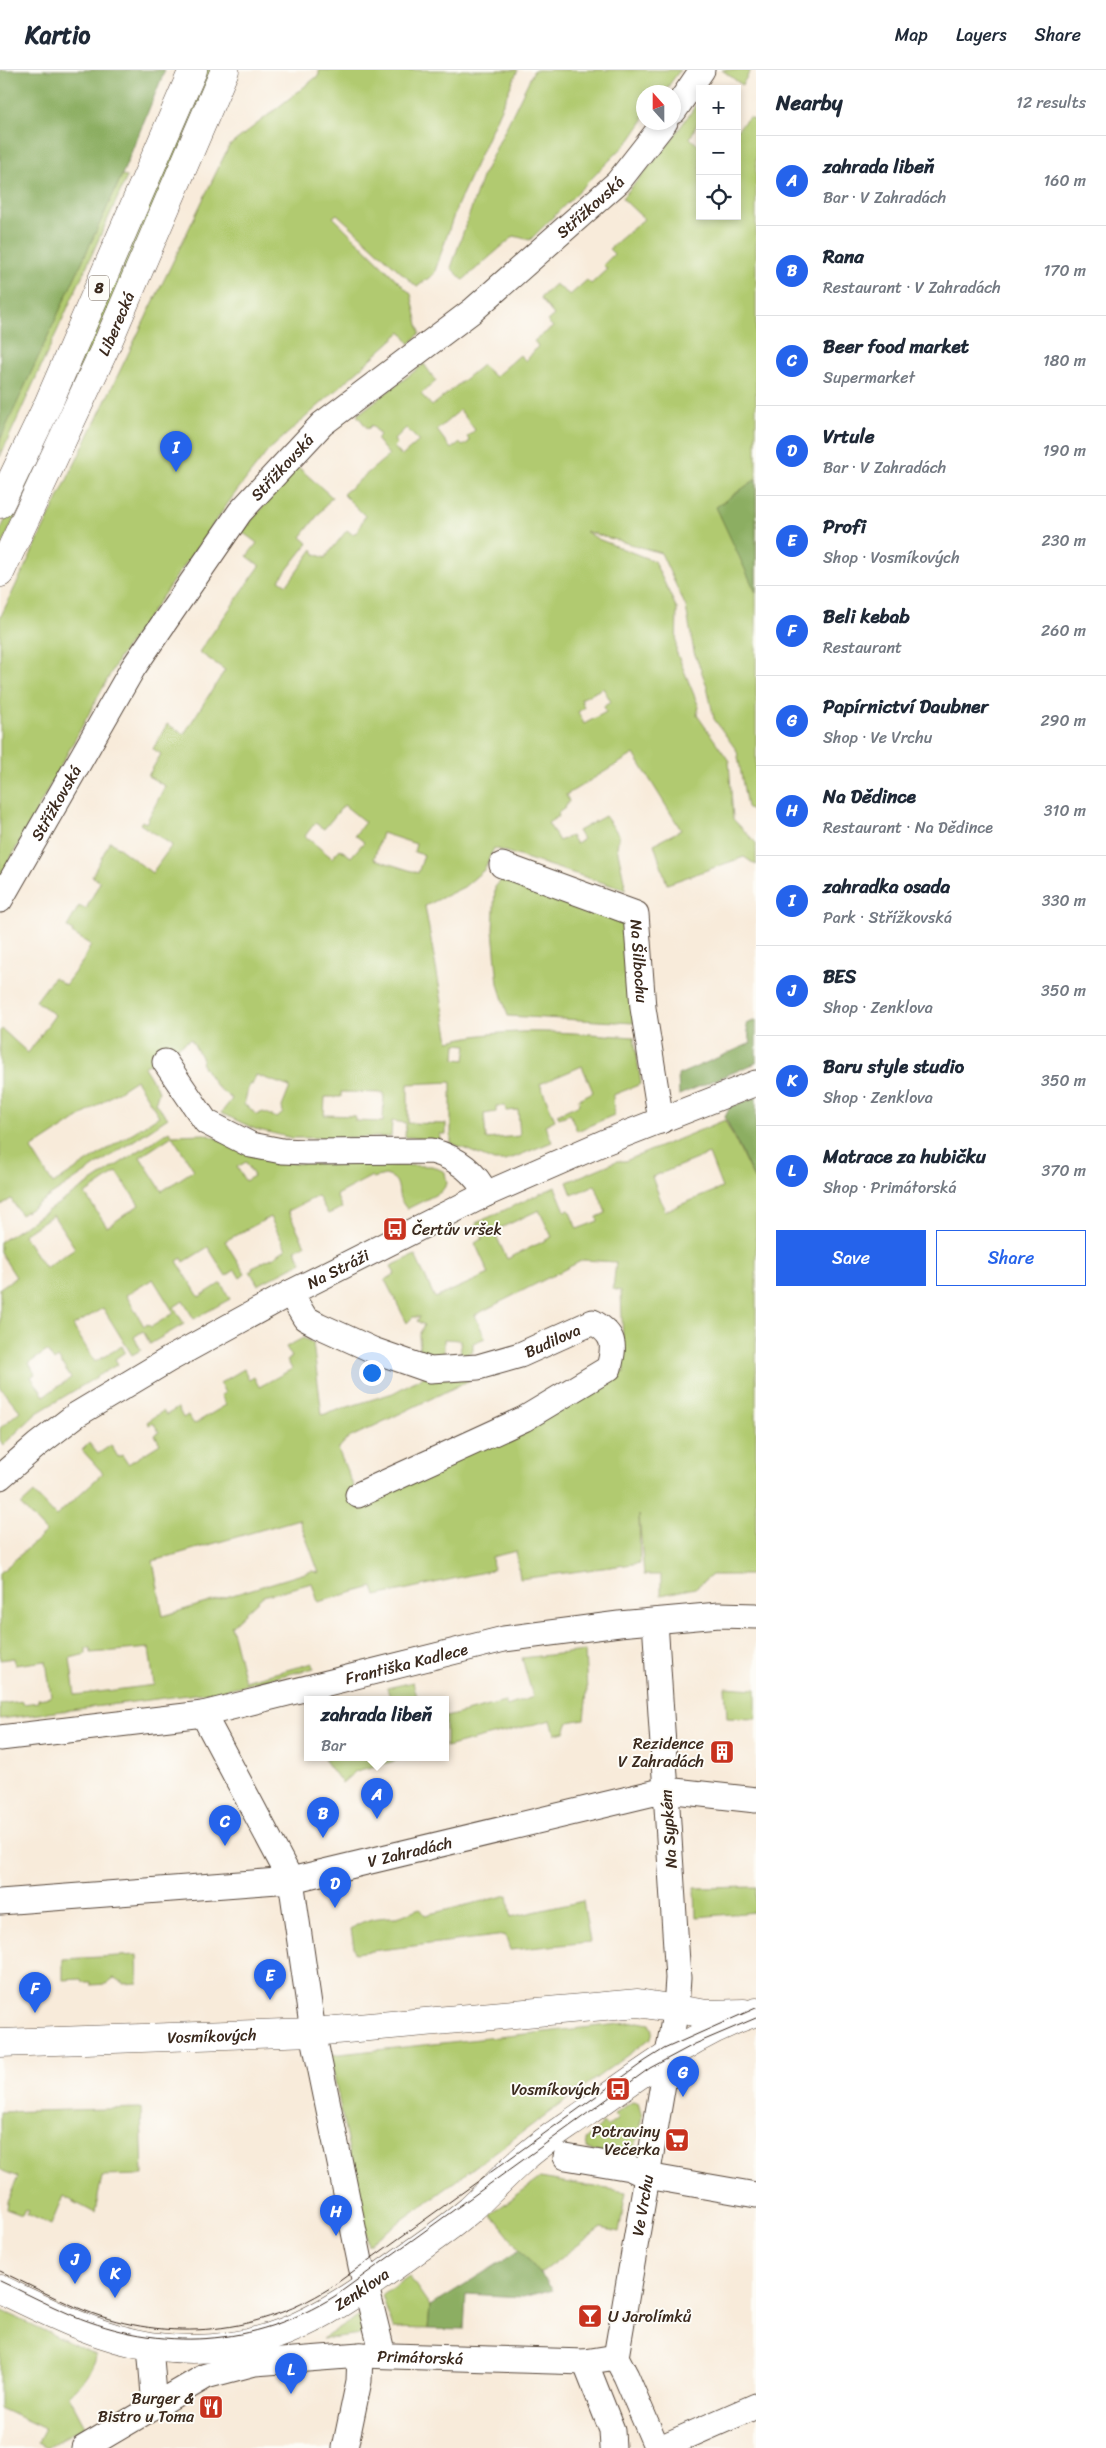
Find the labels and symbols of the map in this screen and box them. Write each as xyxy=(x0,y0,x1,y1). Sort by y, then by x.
north arrow xyxy=(636,85,681,130)
street label: Střížkovská xyxy=(549,170,632,246)
road number: 8 xyxy=(89,276,109,300)
street label: Liberecká xyxy=(89,287,143,361)
street label: Střížkovská xyxy=(243,427,321,508)
pin: I xyxy=(160,431,192,472)
street label: Střížkovská xyxy=(23,760,90,847)
street label: Na Šilbochu xyxy=(621,918,657,1005)
place label: Čertův vršek xyxy=(412,1215,502,1244)
bus stop icon: Čertův vršek xyxy=(382,1216,408,1242)
street label: Na Stráži xyxy=(302,1241,375,1297)
street label: Budilova xyxy=(519,1315,586,1366)
your location xyxy=(359,1360,385,1386)
street label: Františka Kadlece xyxy=(342,1634,471,1693)
place label: Rezidence V Zahradách xyxy=(618,1729,704,1776)
building icon: Rezidence V Zahradách xyxy=(709,1739,735,1765)
pin: A xyxy=(361,1778,393,1819)
street label: Na Sypkém xyxy=(651,1789,686,1869)
pin: B xyxy=(307,1797,339,1838)
pin: C xyxy=(209,1805,241,1846)
street label: V Zahradách xyxy=(365,1828,455,1876)
pin: D xyxy=(319,1867,351,1908)
pin: E xyxy=(254,1959,286,2000)
pin: F xyxy=(19,1972,51,2013)
street label: Vosmíkových xyxy=(167,2020,257,2052)
pin: G xyxy=(667,2056,699,2097)
place label: Vosmíkových xyxy=(511,2075,600,2104)
bus stop icon: Vosmíkových xyxy=(605,2076,631,2102)
place label: Potraviny Večerka xyxy=(592,2117,661,2164)
supermarket icon: Potraviny Večerka xyxy=(664,2127,690,2153)
street label: Ve Vrchu xyxy=(623,2172,662,2238)
pin: H xyxy=(320,2195,352,2236)
pin: J xyxy=(59,2243,91,2284)
pin: K xyxy=(99,2257,131,2298)
street label: Zenklova xyxy=(328,2260,396,2319)
place label: U Jarolímků xyxy=(608,2302,692,2331)
bar icon: U Jarolímků xyxy=(577,2303,603,2329)
street label: Primátorská xyxy=(377,2342,464,2373)
pin: L xyxy=(275,2353,307,2394)
place label: Burger & Bistro u Toma xyxy=(98,2384,195,2431)
restaurant icon: Burger & Bistro u Toma xyxy=(198,2394,224,2420)

